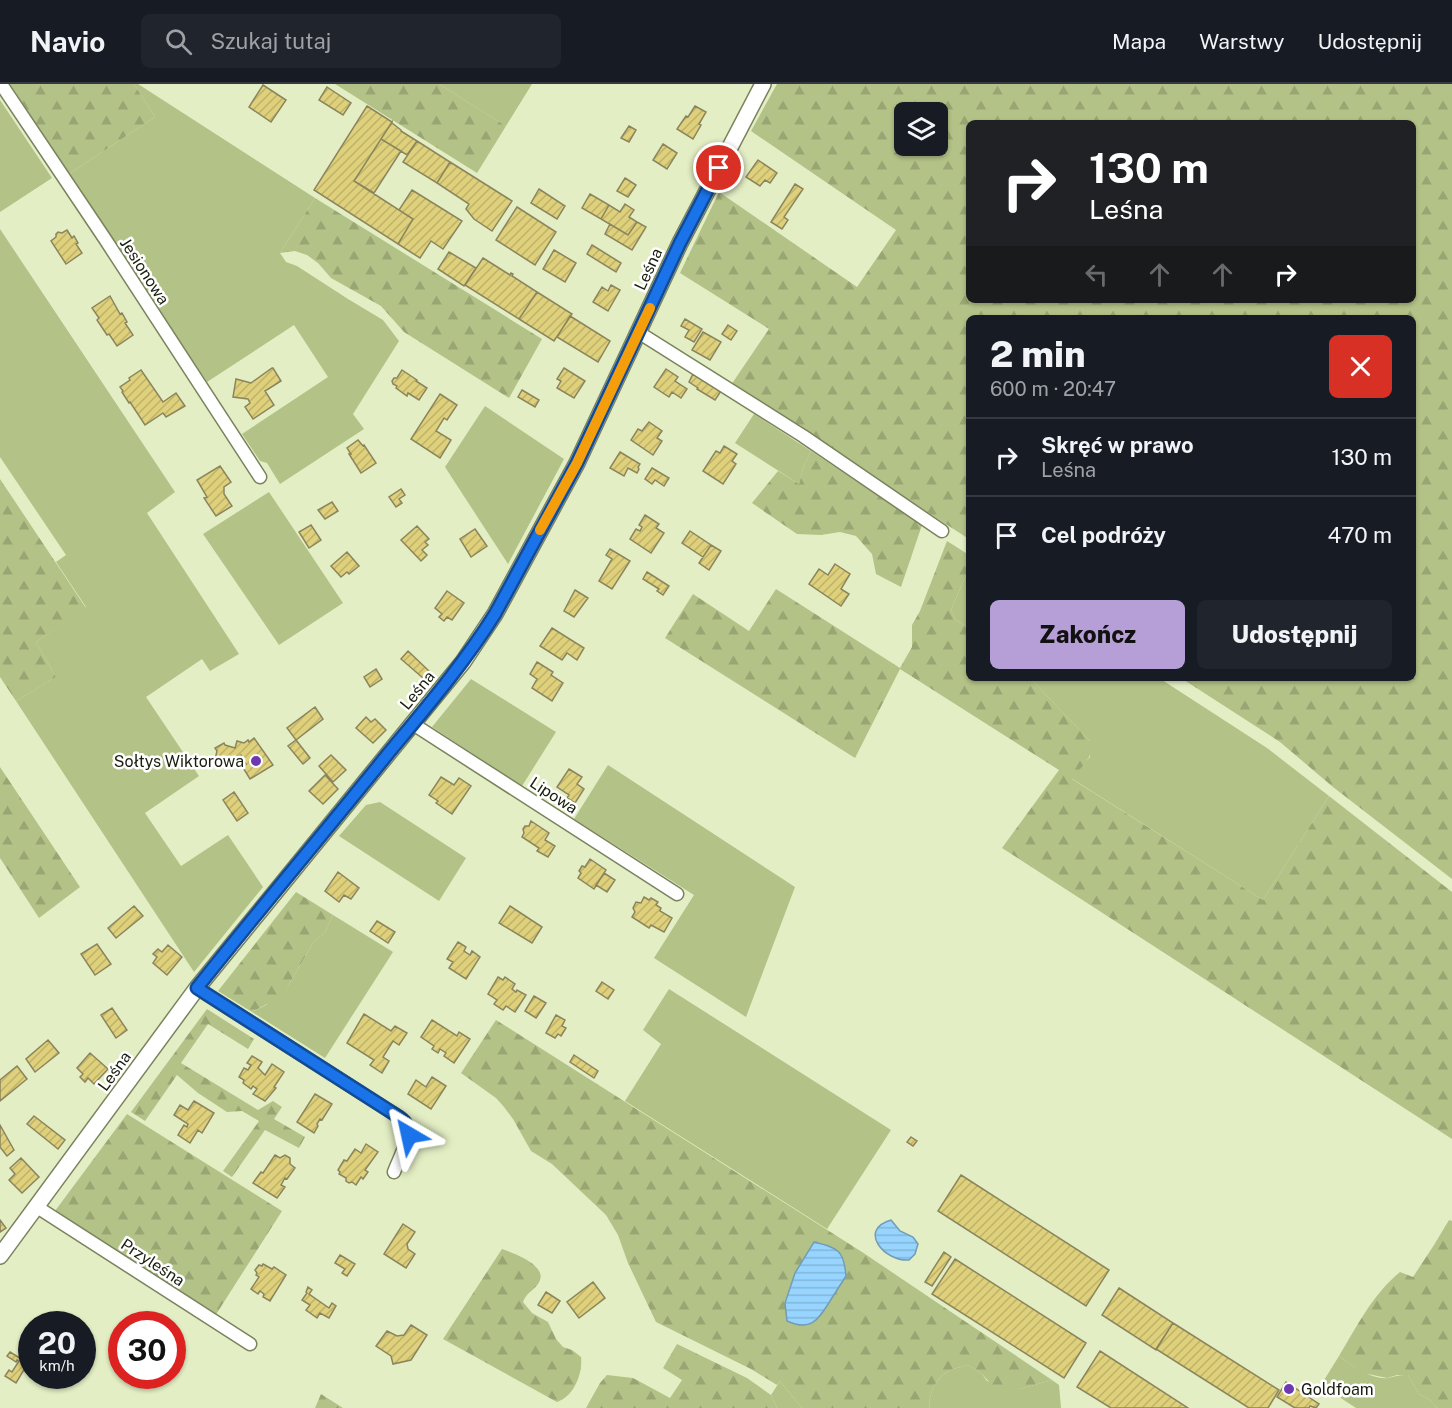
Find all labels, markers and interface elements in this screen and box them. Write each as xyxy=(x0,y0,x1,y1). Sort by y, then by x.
search box xyxy=(141,14,561,68)
text: Navio xyxy=(30,25,105,58)
icon: search xyxy=(162,25,195,58)
text: Szukaj tutaj xyxy=(210,28,331,54)
text: Mapa xyxy=(1112,29,1166,54)
text: Warstwy xyxy=(1199,29,1284,54)
text: Udostępnij xyxy=(1317,29,1422,54)
map controls xyxy=(894,102,948,156)
button: layers xyxy=(894,102,948,156)
pin xyxy=(693,142,744,193)
text: 130 m xyxy=(1089,143,1209,192)
icon: right xyxy=(990,144,1068,222)
icon: arrive xyxy=(702,151,735,184)
text: Leśna xyxy=(1089,193,1163,225)
street label: Jesionowa xyxy=(116,234,173,308)
street label: Leśna xyxy=(631,245,666,293)
icon: left xyxy=(1080,258,1113,291)
icon: ahead xyxy=(1143,258,1176,291)
icon: ahead xyxy=(1206,258,1239,291)
icon: right xyxy=(1269,258,1302,291)
text: 2 min xyxy=(990,333,1086,375)
button: close xyxy=(1329,335,1392,398)
text: 600 m · 20:47 xyxy=(990,377,1116,401)
text: Skręć w prawo xyxy=(1041,432,1194,458)
icon: right xyxy=(990,441,1023,474)
text: 130 m xyxy=(1331,444,1392,470)
text: Leśna xyxy=(1041,458,1096,482)
icon: arrive xyxy=(990,519,1023,552)
text: Cel podróży xyxy=(1041,522,1166,548)
text: 470 m xyxy=(1328,522,1392,548)
button: Zakończ xyxy=(990,600,1185,669)
button: Udostępnij xyxy=(1197,600,1392,669)
street label: Leśna xyxy=(396,667,439,713)
place label: Sołtys Wiktorowa xyxy=(114,752,244,771)
marker: Sołtys Wiktorowa xyxy=(249,754,263,768)
street label: Lipowa xyxy=(526,773,581,818)
street label: Leśna xyxy=(94,1048,135,1095)
position arrow xyxy=(377,1103,441,1167)
street label: Przyleśna xyxy=(117,1235,188,1290)
speed limit sign: 30 xyxy=(108,1311,186,1389)
text: 20 xyxy=(38,1325,76,1361)
text: km/h xyxy=(39,1357,75,1374)
place label: Goldfoam xyxy=(1301,1380,1374,1399)
marker: Goldfoam xyxy=(1282,1382,1296,1396)

